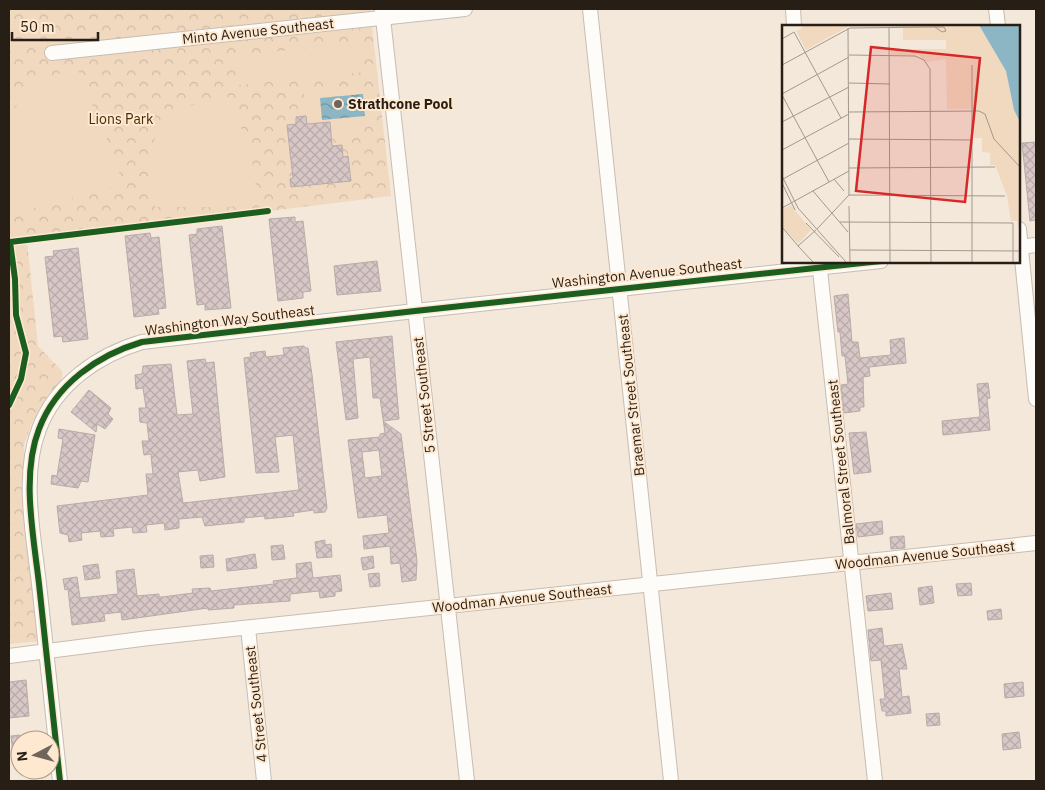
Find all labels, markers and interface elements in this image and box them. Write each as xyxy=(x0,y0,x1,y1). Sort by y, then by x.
scale bar xyxy=(12,10,99,42)
street label: Minto Avenue Southeast xyxy=(181,14,335,48)
text: 50 m xyxy=(20,17,55,36)
inset map xyxy=(782,25,1020,262)
place label: Strathcone Pool xyxy=(348,95,453,113)
marker: Strathcone Pool xyxy=(332,98,344,110)
park label: Lions Park xyxy=(89,110,154,128)
street label: Washington Avenue Southeast xyxy=(551,254,743,292)
street label: Washington Way Southeast xyxy=(144,301,316,339)
street label: Braemar Street Southeast xyxy=(614,313,648,477)
street label: 5 Street Southeast xyxy=(409,336,439,454)
street label: Balmoral Street Southeast xyxy=(823,379,859,545)
street label: Woodman Avenue Southeast xyxy=(834,537,1016,573)
street label: Woodman Avenue Southeast xyxy=(431,580,613,616)
street label: 4 Street Southeast xyxy=(241,645,271,763)
north arrow xyxy=(10,730,60,780)
text: N xyxy=(13,750,32,762)

